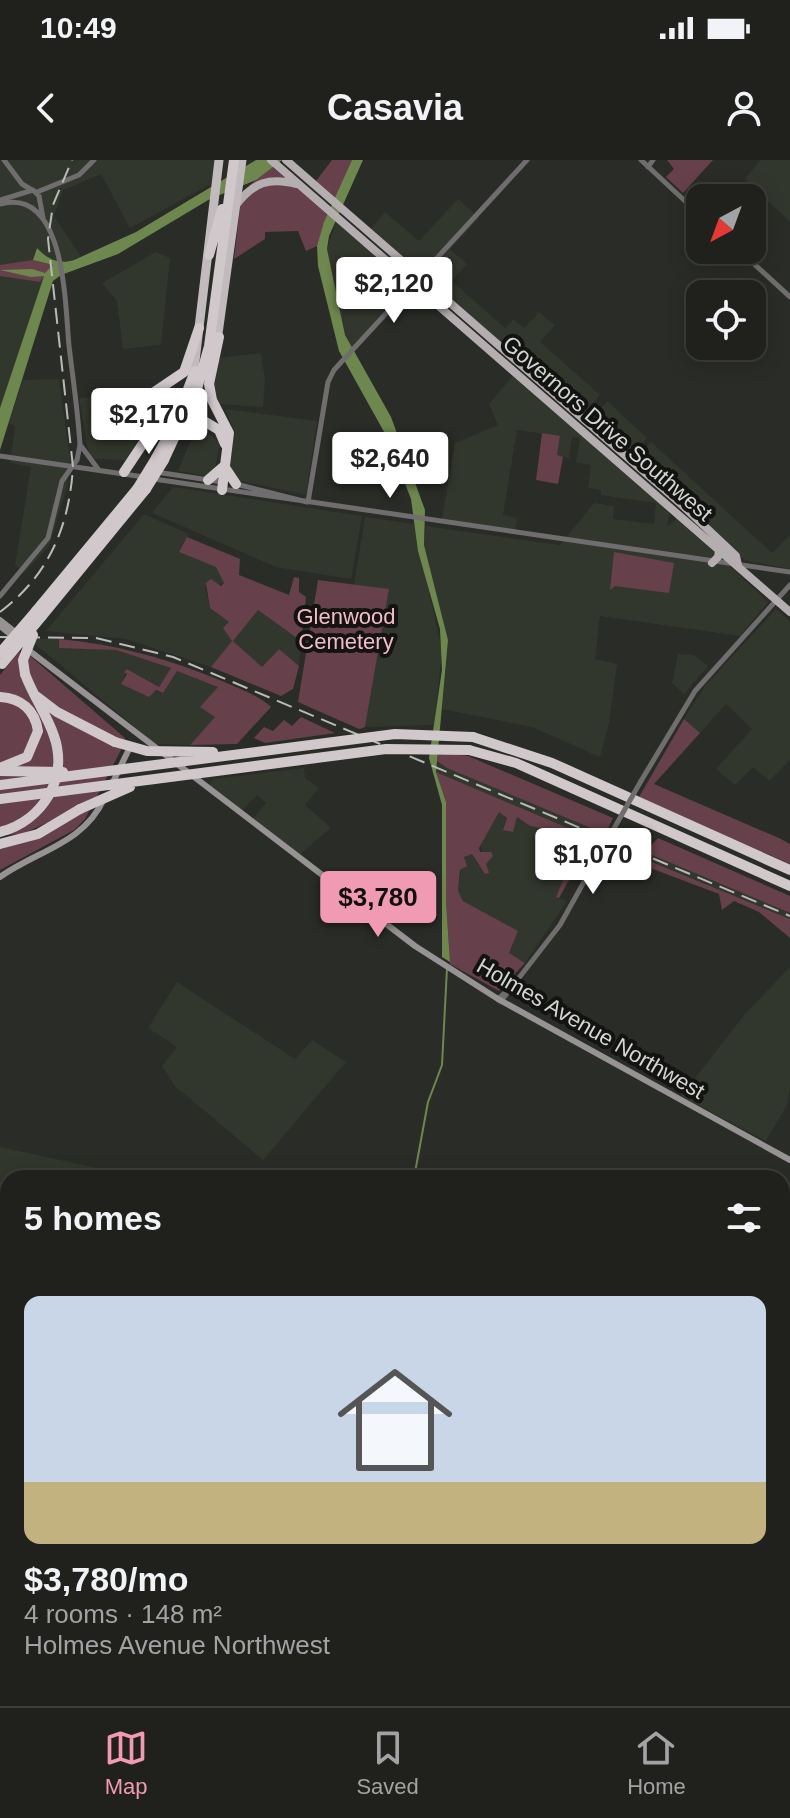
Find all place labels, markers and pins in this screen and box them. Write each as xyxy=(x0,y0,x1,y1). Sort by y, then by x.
pin: $2,120 xyxy=(329,257,459,325)
pin: $2,170 xyxy=(84,388,214,456)
pin: $2,640 xyxy=(325,432,455,500)
pin: $1,070 xyxy=(528,828,658,896)
pin: $3,780 xyxy=(313,871,443,939)

